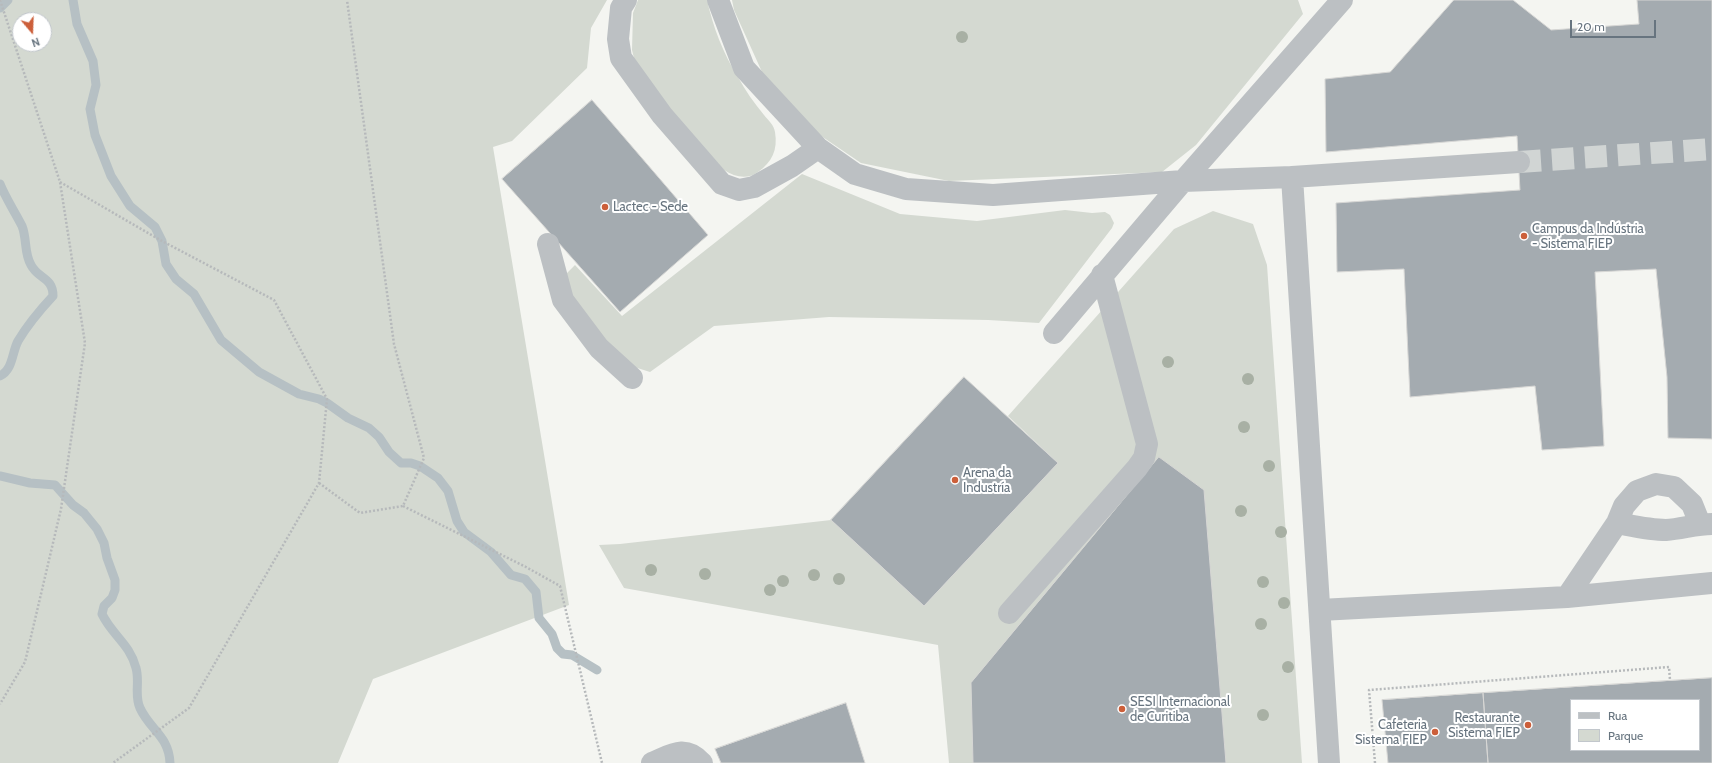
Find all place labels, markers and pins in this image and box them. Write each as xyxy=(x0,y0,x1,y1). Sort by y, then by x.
place label: Lactec - Sede xyxy=(613,199,688,215)
marker: Lactec - Sede xyxy=(600,202,610,212)
place label: Campus da Indústria - Sistema FIEP xyxy=(1532,221,1644,252)
marker: Campus da Indústria - Sistema FIEP xyxy=(1519,231,1529,241)
place label: Arena da Industría xyxy=(963,465,1011,496)
marker: Arena da Industría xyxy=(950,475,960,485)
place label: SESI Internacional de Curitiba xyxy=(1130,694,1230,725)
marker: SESI Internacional de Curitiba xyxy=(1117,704,1127,714)
place label: Restaurante Sistema FIEP xyxy=(1448,710,1520,741)
place label: Cafeteria Sistema FIEP xyxy=(1355,717,1427,748)
marker: Restaurante Sistema FIEP xyxy=(1523,720,1533,730)
marker: Cafeteria Sistema FIEP xyxy=(1430,727,1440,737)

